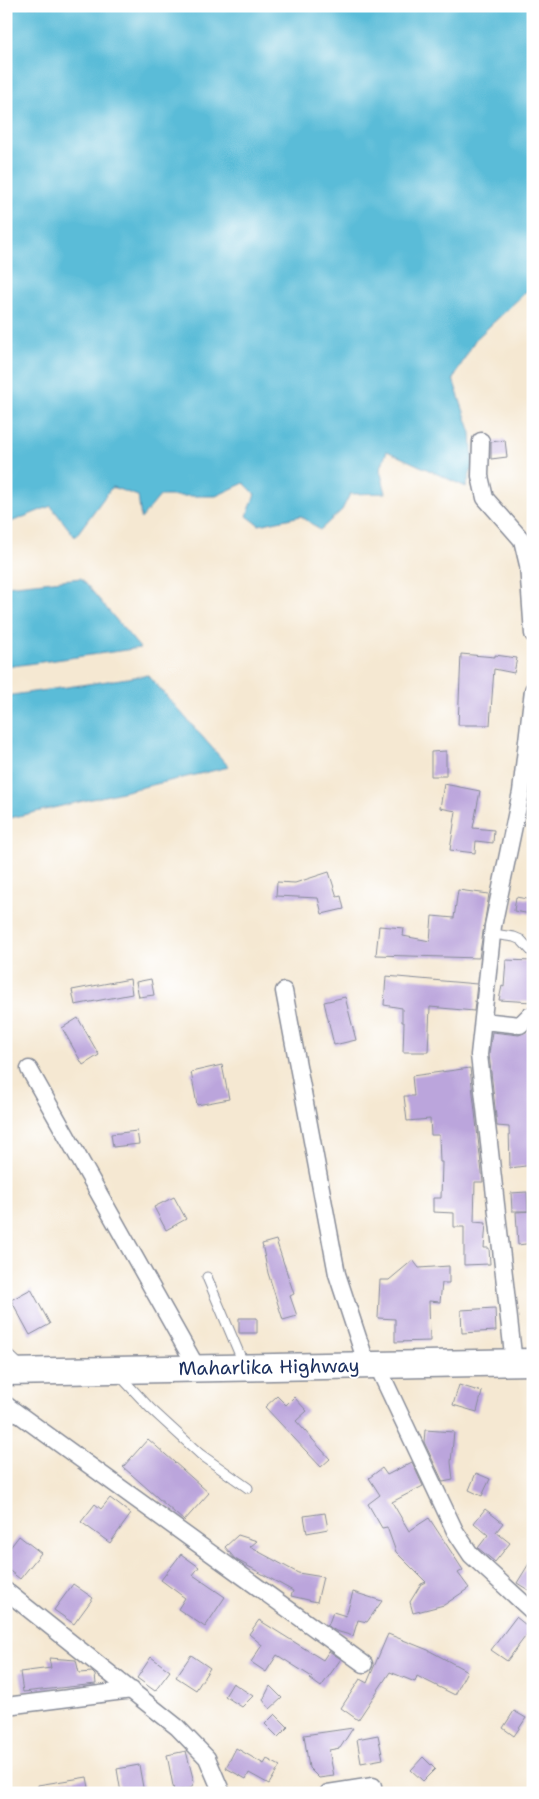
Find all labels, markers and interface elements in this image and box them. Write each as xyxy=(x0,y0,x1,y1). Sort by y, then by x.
street label: Maharlika Highway xyxy=(178,1353,360,1381)

